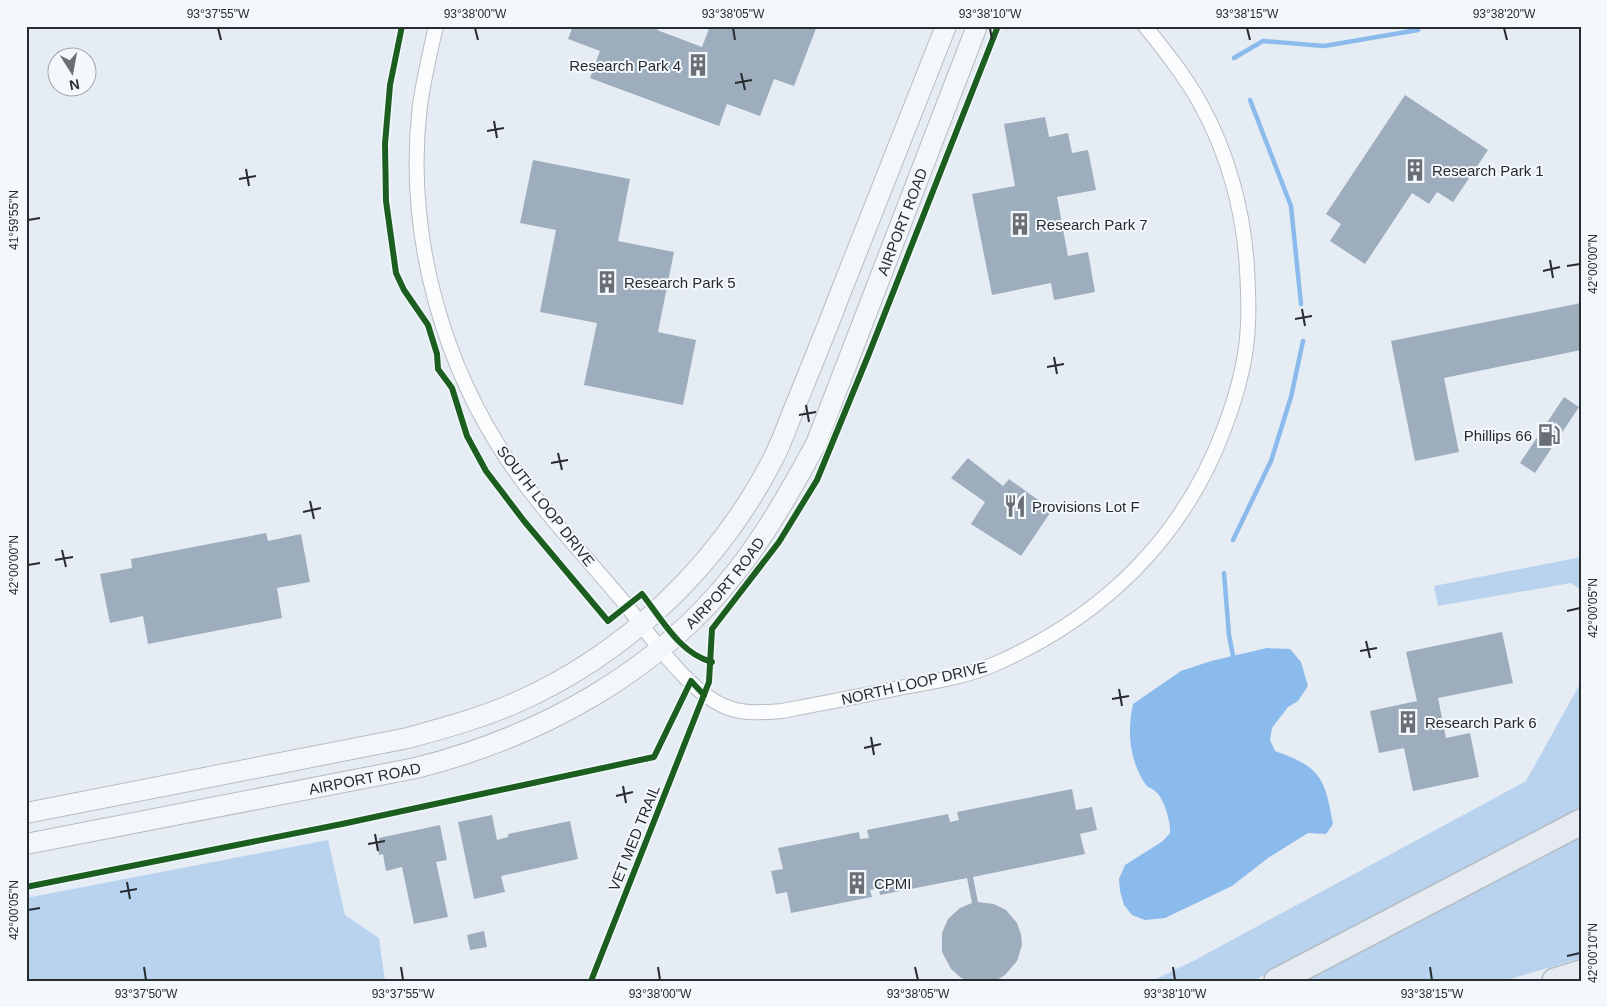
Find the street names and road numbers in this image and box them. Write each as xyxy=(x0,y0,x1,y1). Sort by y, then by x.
street label: AIRPORT ROAD xyxy=(873,165,930,278)
street label: SOUTH LOOP DRIVE xyxy=(494,442,598,570)
street label: AIRPORT ROAD xyxy=(681,534,768,631)
street label: NORTH LOOP DRIVE xyxy=(840,658,988,708)
street label: AIRPORT ROAD xyxy=(307,759,422,797)
street label: VET MED TRAIL xyxy=(605,783,663,893)

